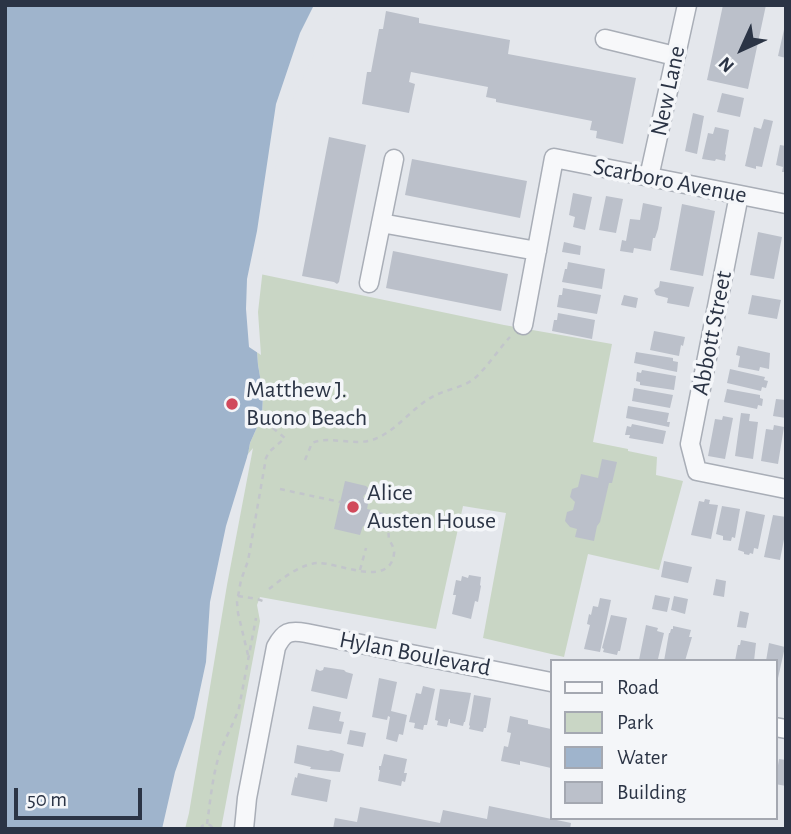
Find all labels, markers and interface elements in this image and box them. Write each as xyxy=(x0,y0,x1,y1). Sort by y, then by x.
north arrow xyxy=(707,14,777,84)
street label: New Lane xyxy=(644,43,692,139)
text: N xyxy=(715,53,738,76)
street label: Scarboro Avenue xyxy=(591,152,749,210)
street label: Abbott Street xyxy=(686,268,738,398)
place label: Matthew J. Buono Beach xyxy=(246,376,367,432)
marker: Matthew J. Buono Beach xyxy=(224,396,240,412)
place label: Alice Austen House xyxy=(367,479,496,535)
marker: Alice Austen House xyxy=(345,499,361,515)
street label: Hylan Boulevard xyxy=(337,625,493,683)
legend xyxy=(550,659,777,820)
text: Road xyxy=(617,677,659,698)
text: Park xyxy=(617,712,653,733)
text: Water xyxy=(617,747,667,768)
scale bar xyxy=(18,774,145,818)
text: Building xyxy=(617,782,686,803)
text: 50 m xyxy=(27,789,67,810)

